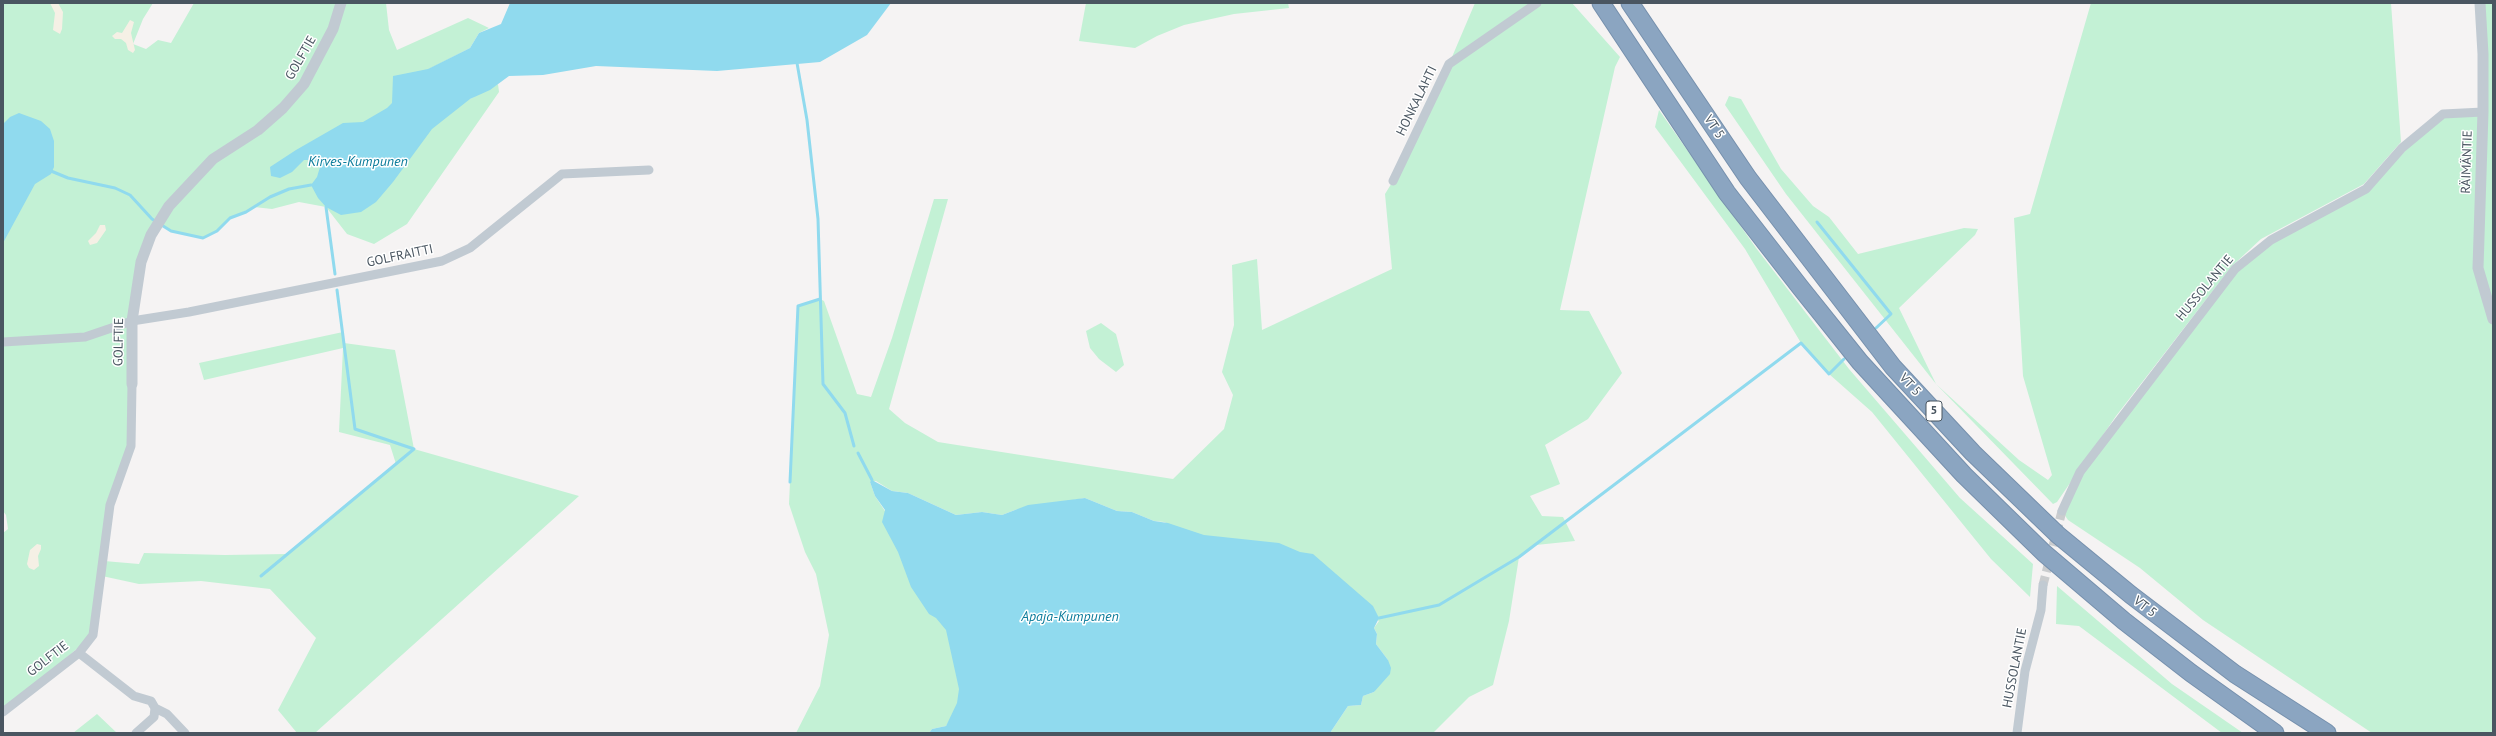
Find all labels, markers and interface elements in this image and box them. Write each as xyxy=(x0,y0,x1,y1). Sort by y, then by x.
street label: GOLFTIE xyxy=(282,33,320,83)
street label: HONKALAHTI xyxy=(1393,64,1441,138)
street label: VT 5 xyxy=(1701,112,1727,142)
street label: RÄIMÄNTIE xyxy=(2458,130,2476,194)
water label: Kirves-Kumpunen xyxy=(308,154,408,170)
street label: GOLFRAITTI xyxy=(365,241,435,271)
street label: HUSSOLANTIE xyxy=(2173,252,2237,324)
street label: GOLFTIE xyxy=(111,318,127,366)
street label: VT 5 xyxy=(1896,370,1924,400)
road number: 5 xyxy=(1926,401,1942,421)
street label: VT 5 xyxy=(2130,593,2160,621)
water label: Apaja-Kumpunen xyxy=(1021,609,1119,625)
street label: HUSSOLANTIE xyxy=(2000,627,2030,709)
street label: GOLFTIE xyxy=(24,638,72,680)

